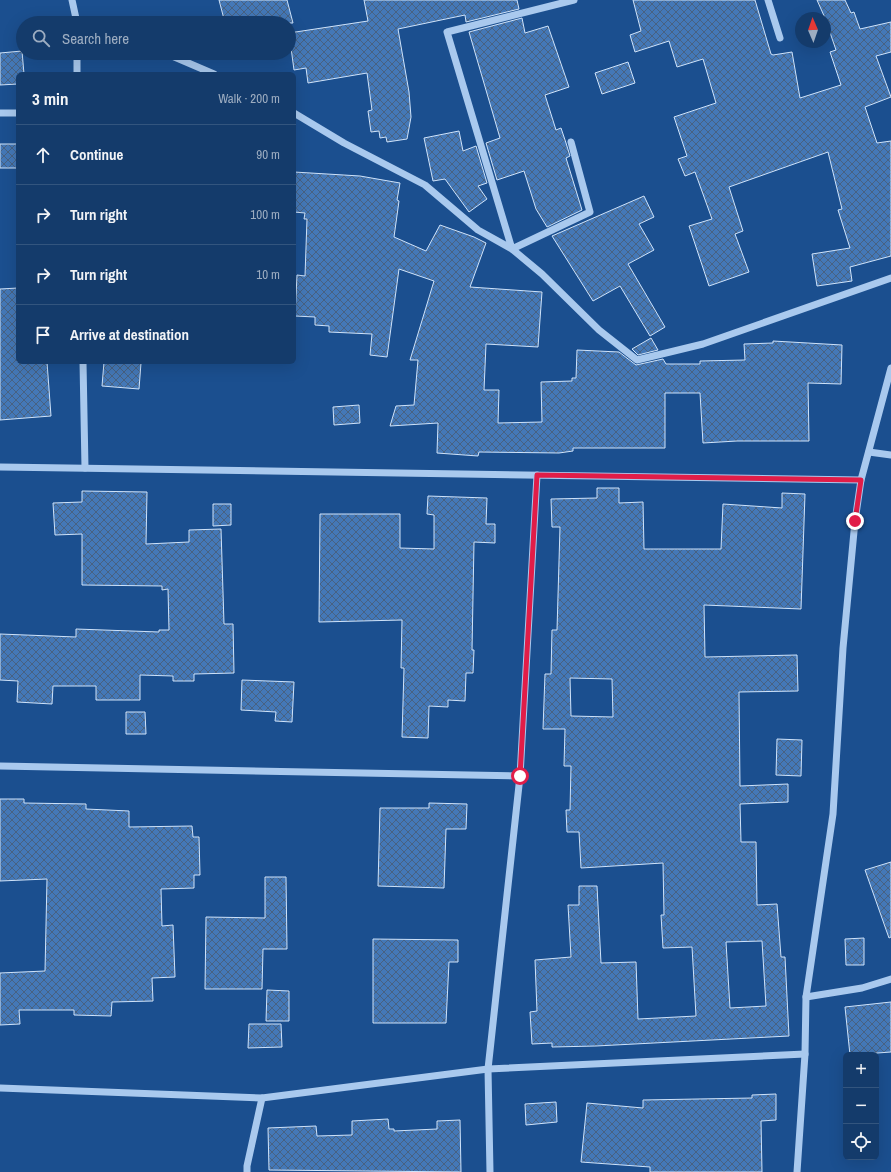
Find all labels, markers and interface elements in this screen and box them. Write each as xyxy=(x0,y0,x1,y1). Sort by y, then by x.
north arrow xyxy=(795,12,831,48)
search box xyxy=(16,16,296,60)
icon: search xyxy=(30,27,52,49)
text: Search here xyxy=(62,28,129,49)
text: 3 min xyxy=(32,87,68,110)
text: Walk · 200 m xyxy=(218,90,280,107)
icon: ahead xyxy=(32,144,54,166)
text: Continue xyxy=(70,144,123,165)
text: 90 m xyxy=(256,146,280,163)
icon: right xyxy=(32,204,54,226)
text: Turn right xyxy=(70,204,127,225)
text: 100 m xyxy=(250,206,280,223)
icon: right xyxy=(32,264,54,286)
text: Turn right xyxy=(70,264,127,285)
text: 10 m xyxy=(256,266,280,283)
icon: arrive xyxy=(32,324,54,346)
text: Arrive at destination xyxy=(70,324,189,345)
route end xyxy=(846,512,864,530)
route start xyxy=(511,767,529,785)
map controls xyxy=(843,1052,879,1160)
button: + xyxy=(843,1052,879,1088)
button: − xyxy=(843,1088,879,1124)
button: locate xyxy=(843,1124,879,1160)

